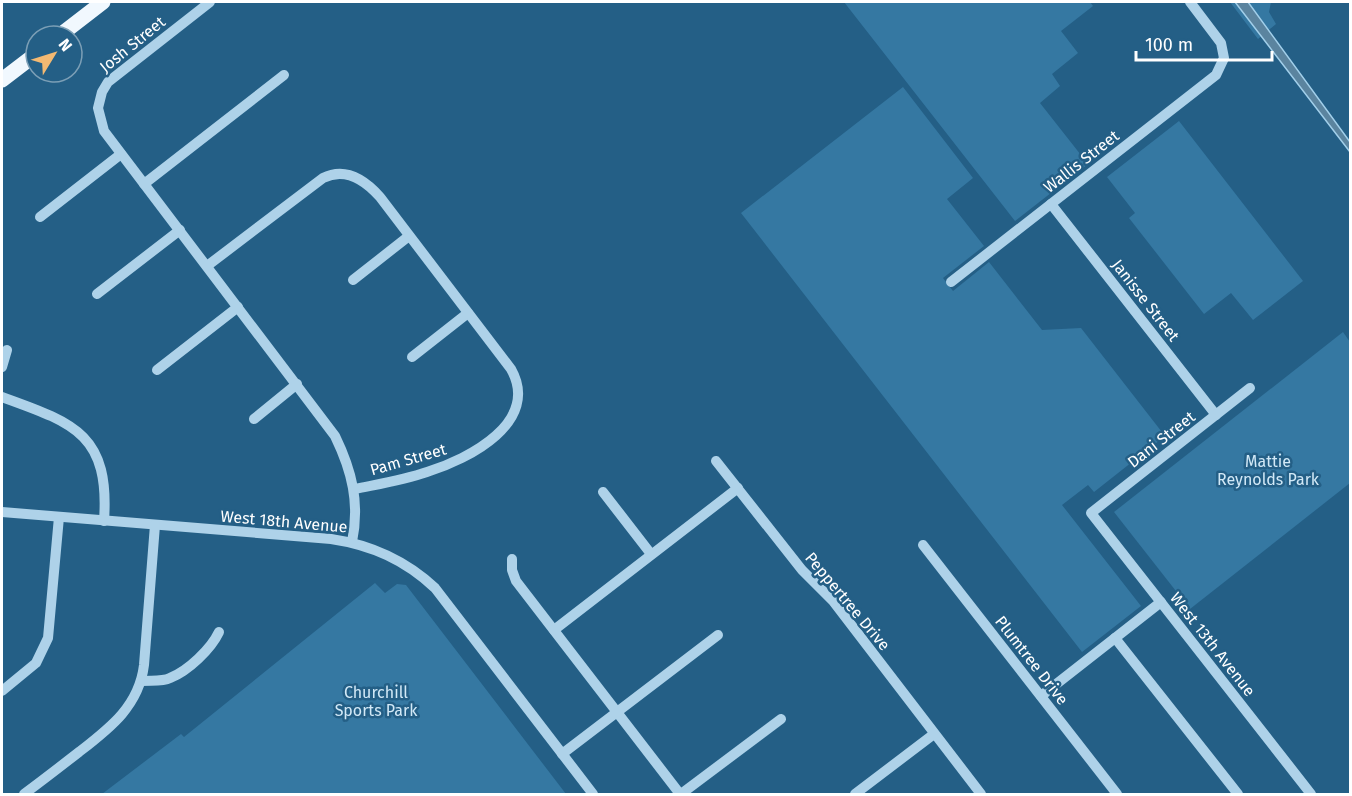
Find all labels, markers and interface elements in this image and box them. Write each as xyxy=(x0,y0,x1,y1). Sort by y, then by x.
street label: Josh Street xyxy=(96,12,169,77)
north arrow xyxy=(24,24,84,84)
scale bar xyxy=(1136,24,1272,62)
text: 100 m xyxy=(1145,34,1193,56)
text: N xyxy=(55,35,76,55)
street label: Wallis Street xyxy=(1040,126,1123,197)
street label: Janisse Street xyxy=(1108,256,1184,345)
street label: Dani Street xyxy=(1124,407,1199,472)
street label: Pam Street xyxy=(368,439,449,479)
park label: Mattie Reynolds Park xyxy=(1217,452,1320,489)
street label: West 18th Avenue xyxy=(220,506,348,537)
street label: Peppertree Drive xyxy=(801,548,894,654)
street label: West 13th Avenue xyxy=(1166,589,1259,700)
street label: Plumtree Drive xyxy=(991,612,1072,709)
park label: Churchill Sports Park xyxy=(335,683,418,720)

